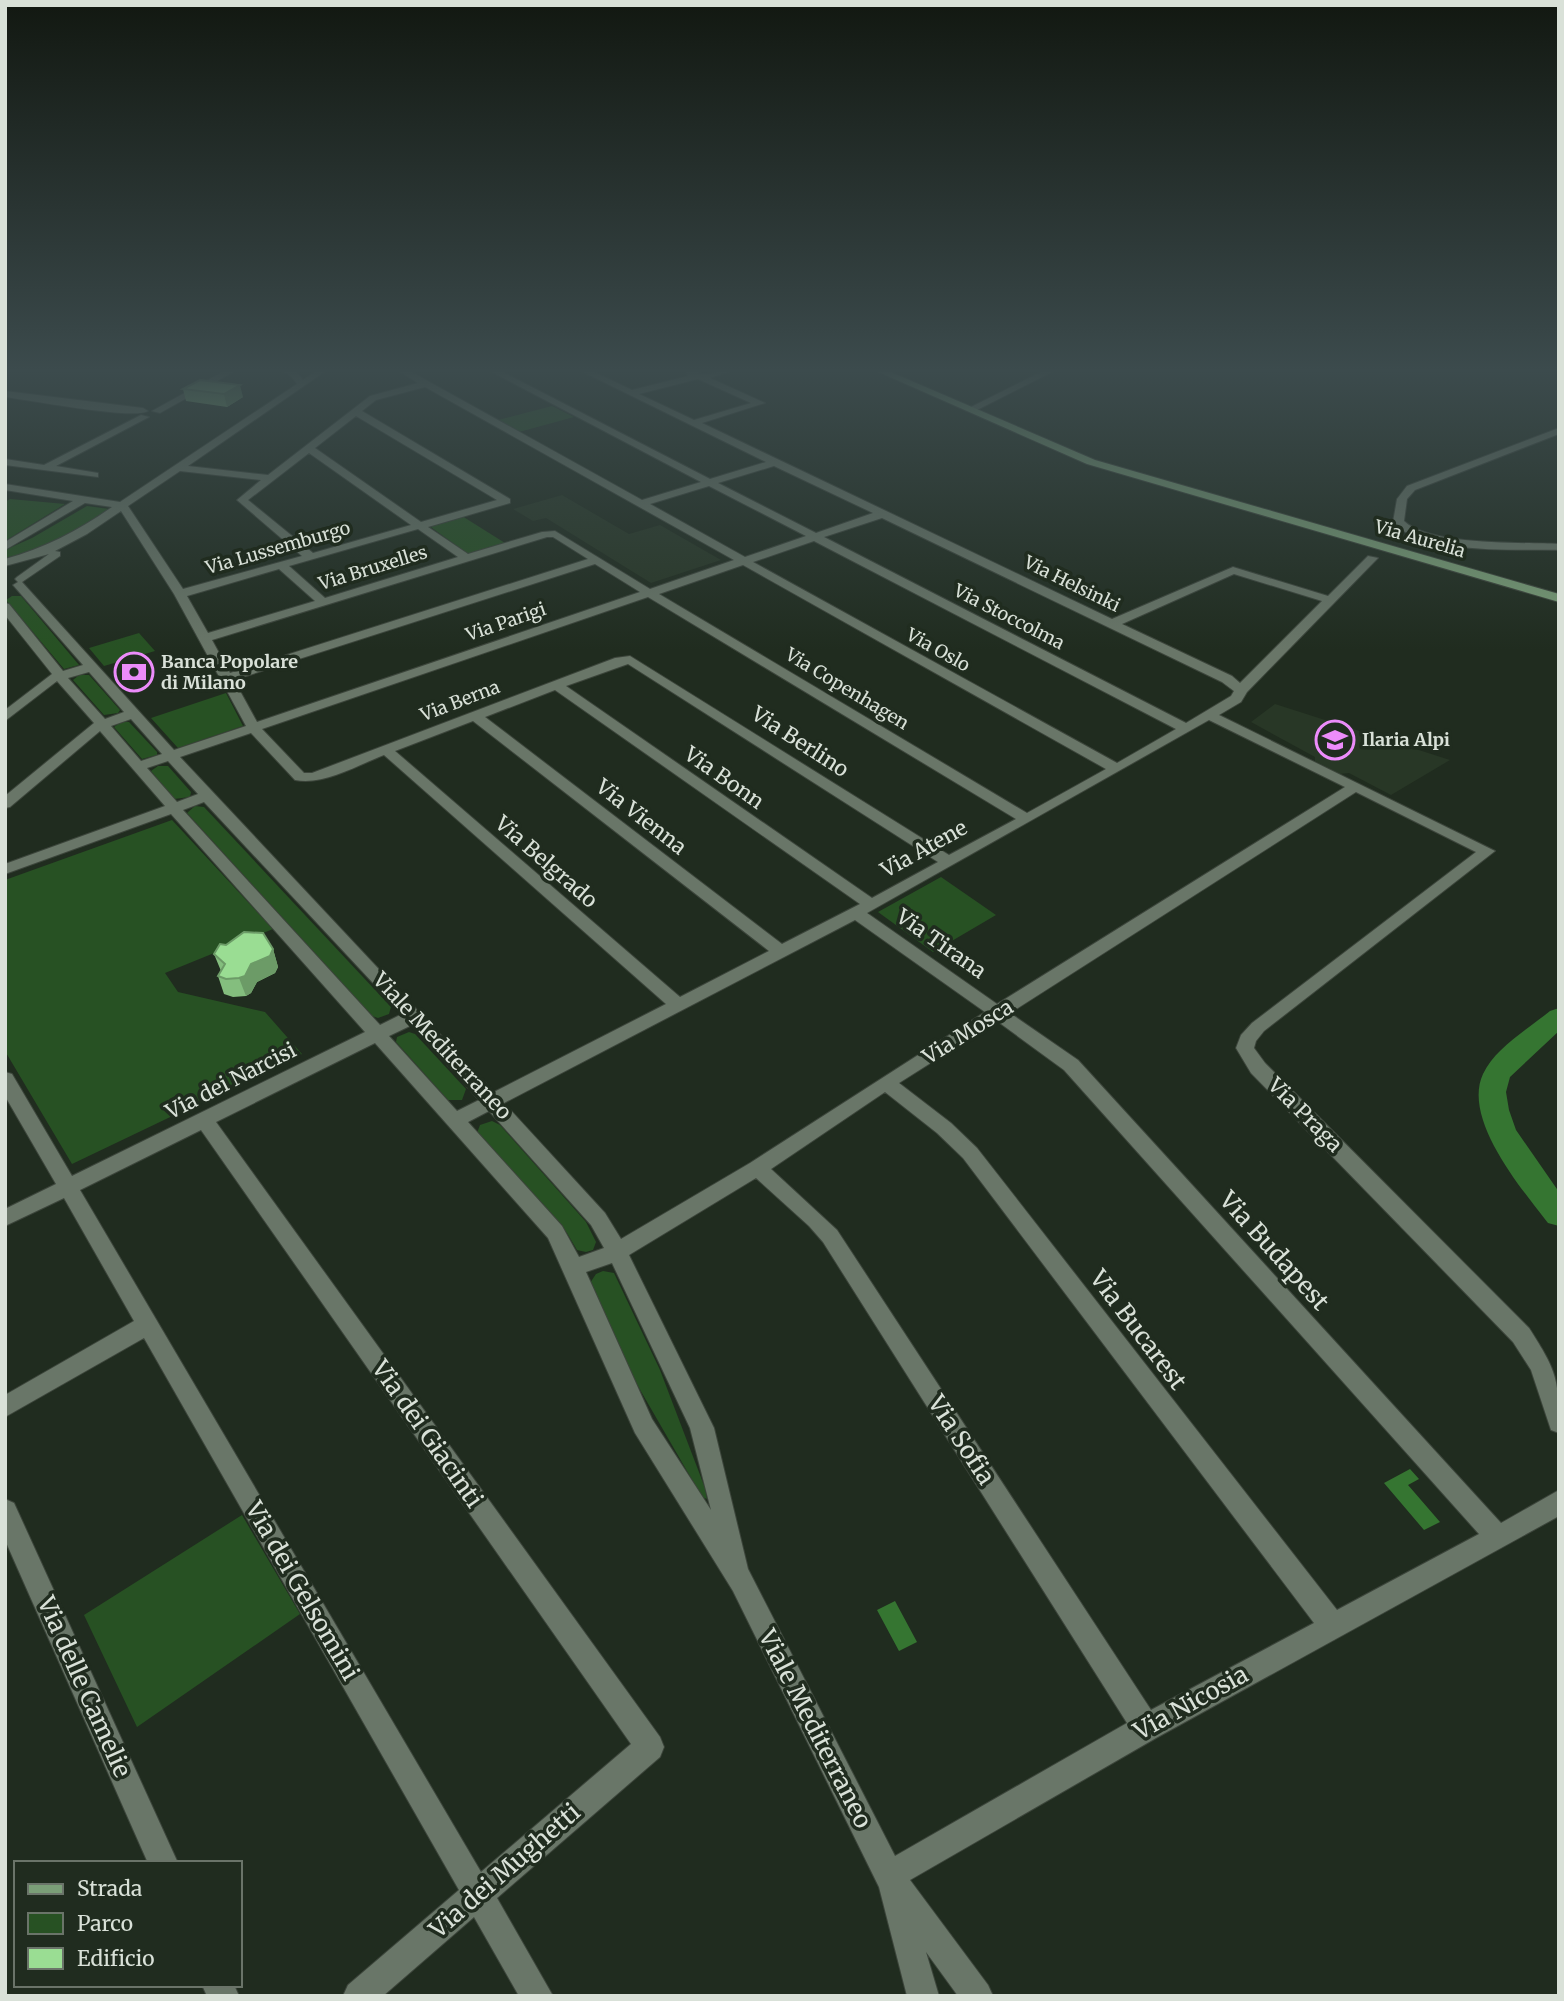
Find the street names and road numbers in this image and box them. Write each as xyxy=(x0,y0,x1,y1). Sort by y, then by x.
street label: Via Aurelia xyxy=(1371,514,1468,563)
street label: Via Lussemburgo xyxy=(202,516,353,579)
street label: Via Bruxelles xyxy=(315,540,430,595)
street label: Via Helsinki xyxy=(1019,550,1124,617)
street label: Via Stoccolma xyxy=(949,578,1069,654)
street label: Via Parigi xyxy=(462,597,549,646)
street label: Via Oslo xyxy=(901,622,974,676)
street label: Via Copenhagen xyxy=(780,642,913,735)
street label: Via Berna xyxy=(416,675,503,727)
street label: Via Berlino xyxy=(746,700,854,783)
street label: Via Bonn xyxy=(678,740,770,815)
street label: Via Vienna xyxy=(590,772,692,860)
street label: Via Belgrado xyxy=(489,809,603,914)
street label: Via Atene xyxy=(875,814,972,884)
street label: Via Tirana xyxy=(890,902,992,984)
street label: Viale Mediterraneo xyxy=(366,966,518,1125)
street label: Via Mosca xyxy=(917,993,1018,1071)
street label: Via dei Narcisi xyxy=(160,1036,301,1125)
street label: Via Praga xyxy=(1262,1071,1348,1158)
street label: Via Budapest xyxy=(1212,1184,1336,1317)
street label: Via Bucarest xyxy=(1083,1263,1194,1396)
street label: Via dei Giacinti xyxy=(364,1353,490,1514)
street label: Via Sofia xyxy=(920,1388,1002,1490)
street label: Via dei Gelsomini xyxy=(238,1495,366,1686)
street label: Via delle Camelie xyxy=(30,1591,138,1782)
street label: Viale Mediterraneo xyxy=(751,1623,879,1833)
street label: Via Nicosia xyxy=(1127,1658,1254,1747)
street label: Via dei Mughetti xyxy=(422,1796,587,1945)

